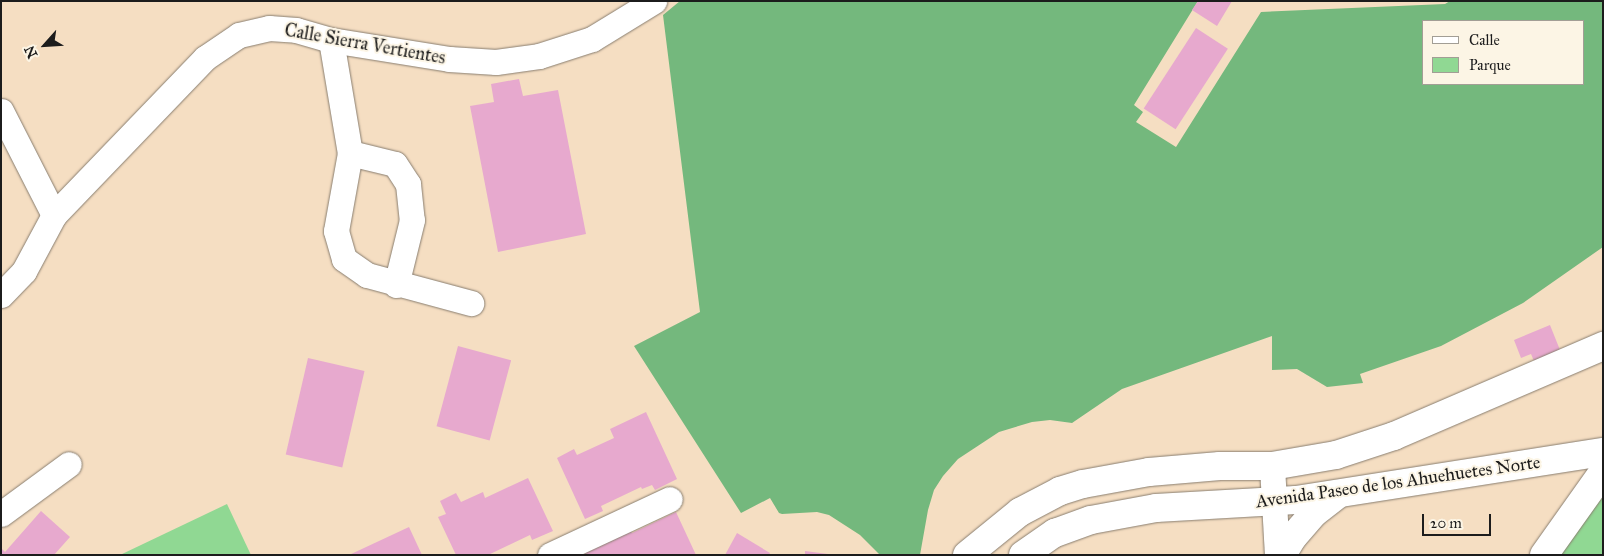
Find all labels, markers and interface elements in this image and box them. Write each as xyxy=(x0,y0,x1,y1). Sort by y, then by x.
street label: Calle Sierra Vertientes xyxy=(283,19,447,69)
north arrow xyxy=(20,20,70,70)
legend xyxy=(1422,20,1584,85)
text: Calle xyxy=(1469,31,1500,49)
text: N xyxy=(21,43,41,61)
text: Parque xyxy=(1469,56,1511,74)
street label: Avenida Paseo de los Ahuehuetes Norte xyxy=(1254,451,1542,513)
scale bar xyxy=(1424,504,1493,536)
text: 20 m xyxy=(1430,514,1462,532)

